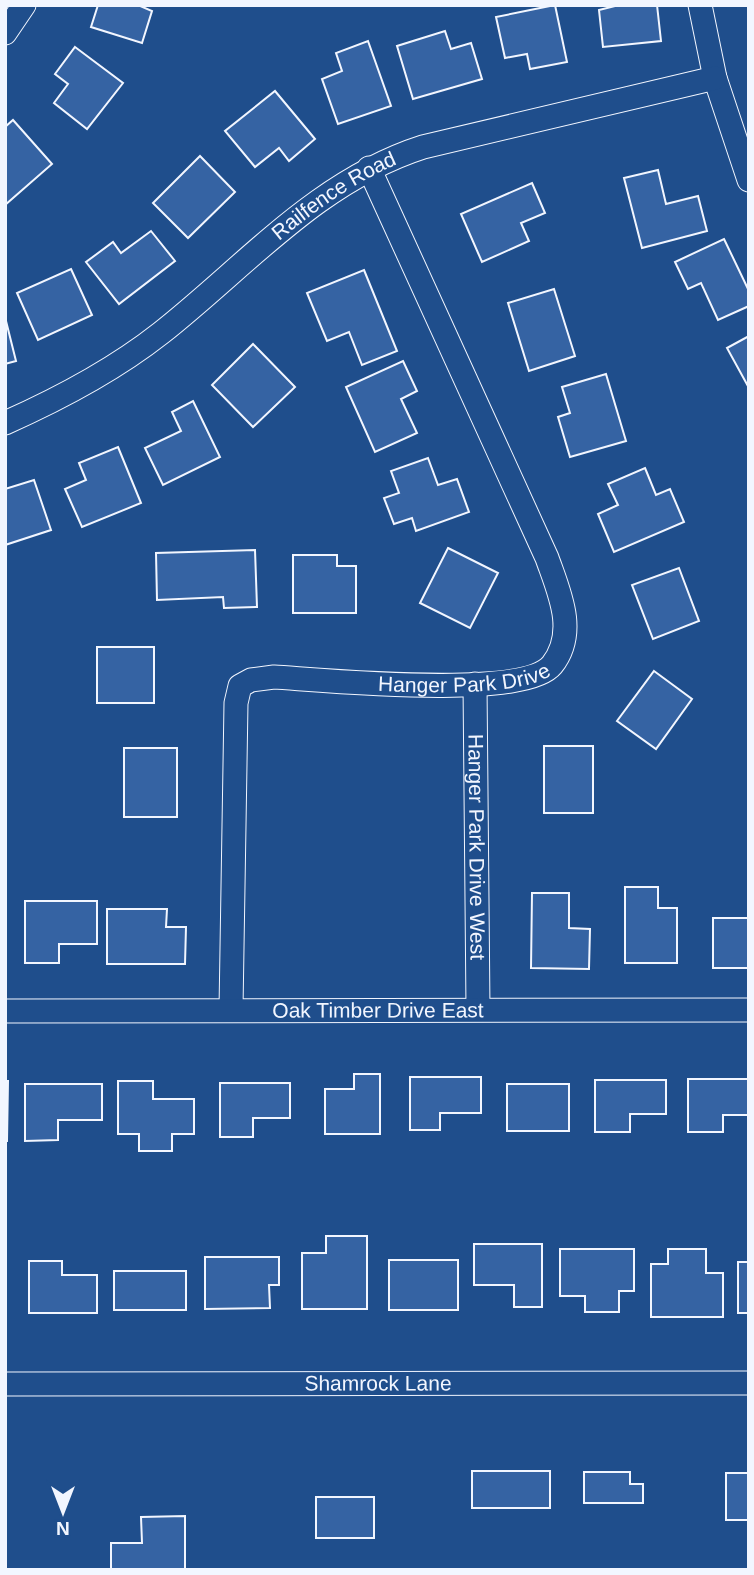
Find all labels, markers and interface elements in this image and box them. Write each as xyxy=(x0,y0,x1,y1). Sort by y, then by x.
street label: Railfence Road xyxy=(267,147,399,244)
street label: Hanger Park Drive xyxy=(378,658,554,696)
street label: Hanger Park Drive West xyxy=(464,734,490,960)
street label: Oak Timber Drive East xyxy=(272,998,484,1022)
street label: Shamrock Lane xyxy=(304,1371,452,1395)
north arrow xyxy=(28,1477,98,1547)
text: N xyxy=(56,1518,70,1539)

